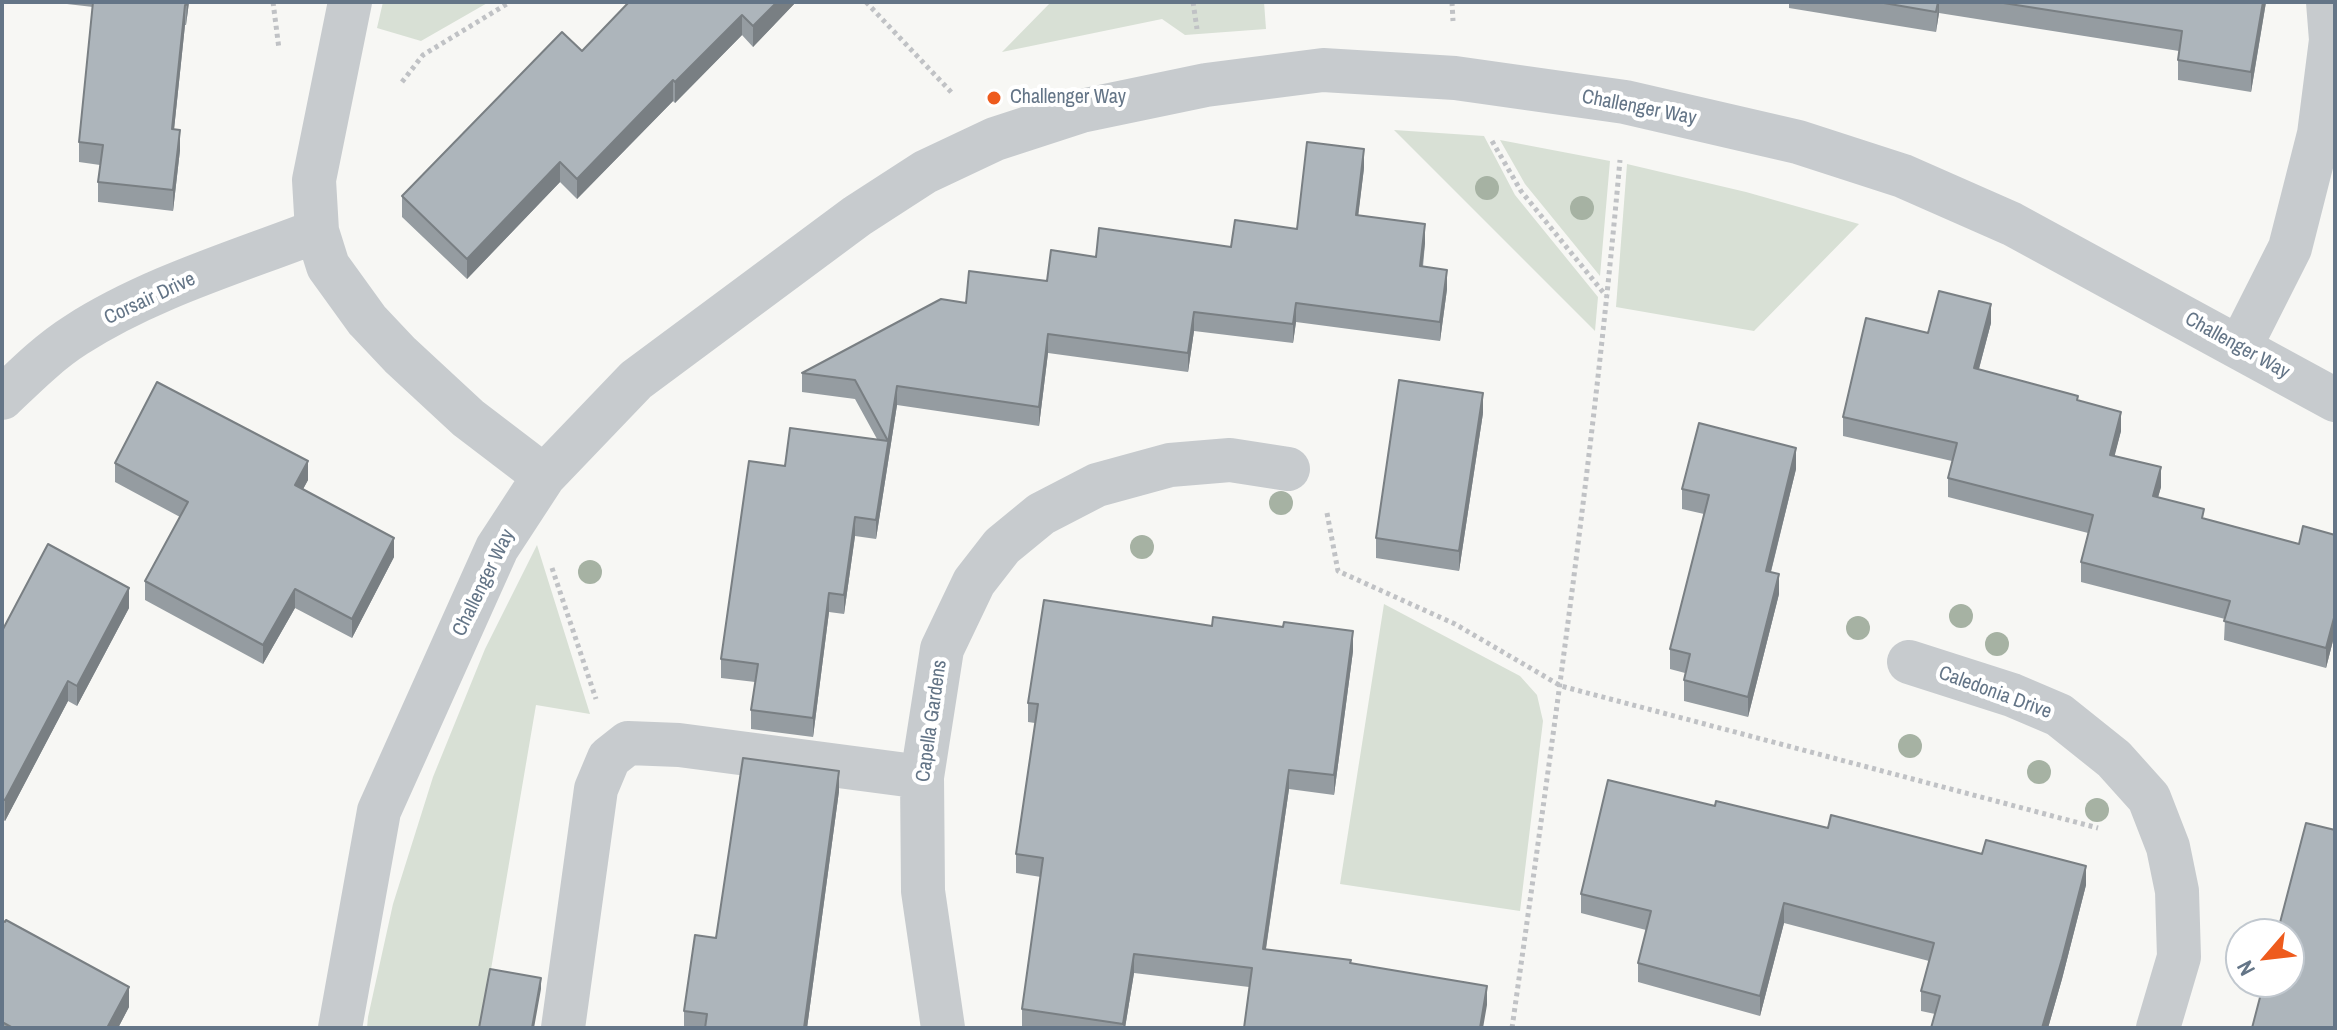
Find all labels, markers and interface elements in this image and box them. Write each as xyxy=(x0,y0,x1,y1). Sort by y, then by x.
street label: Challenger Way xyxy=(1580,85,1698,131)
place label: Challenger Way xyxy=(1010,86,1126,110)
marker: Challenger Way xyxy=(985,89,1003,107)
street label: Corsair Drive xyxy=(101,268,199,330)
street label: Challenger Way xyxy=(2180,307,2294,385)
street label: Challenger Way xyxy=(448,526,520,640)
street label: Capella Gardens xyxy=(912,658,952,784)
street label: Caledonia Drive xyxy=(1935,661,2055,725)
north arrow xyxy=(2225,918,2305,998)
text: N xyxy=(2229,956,2262,981)

